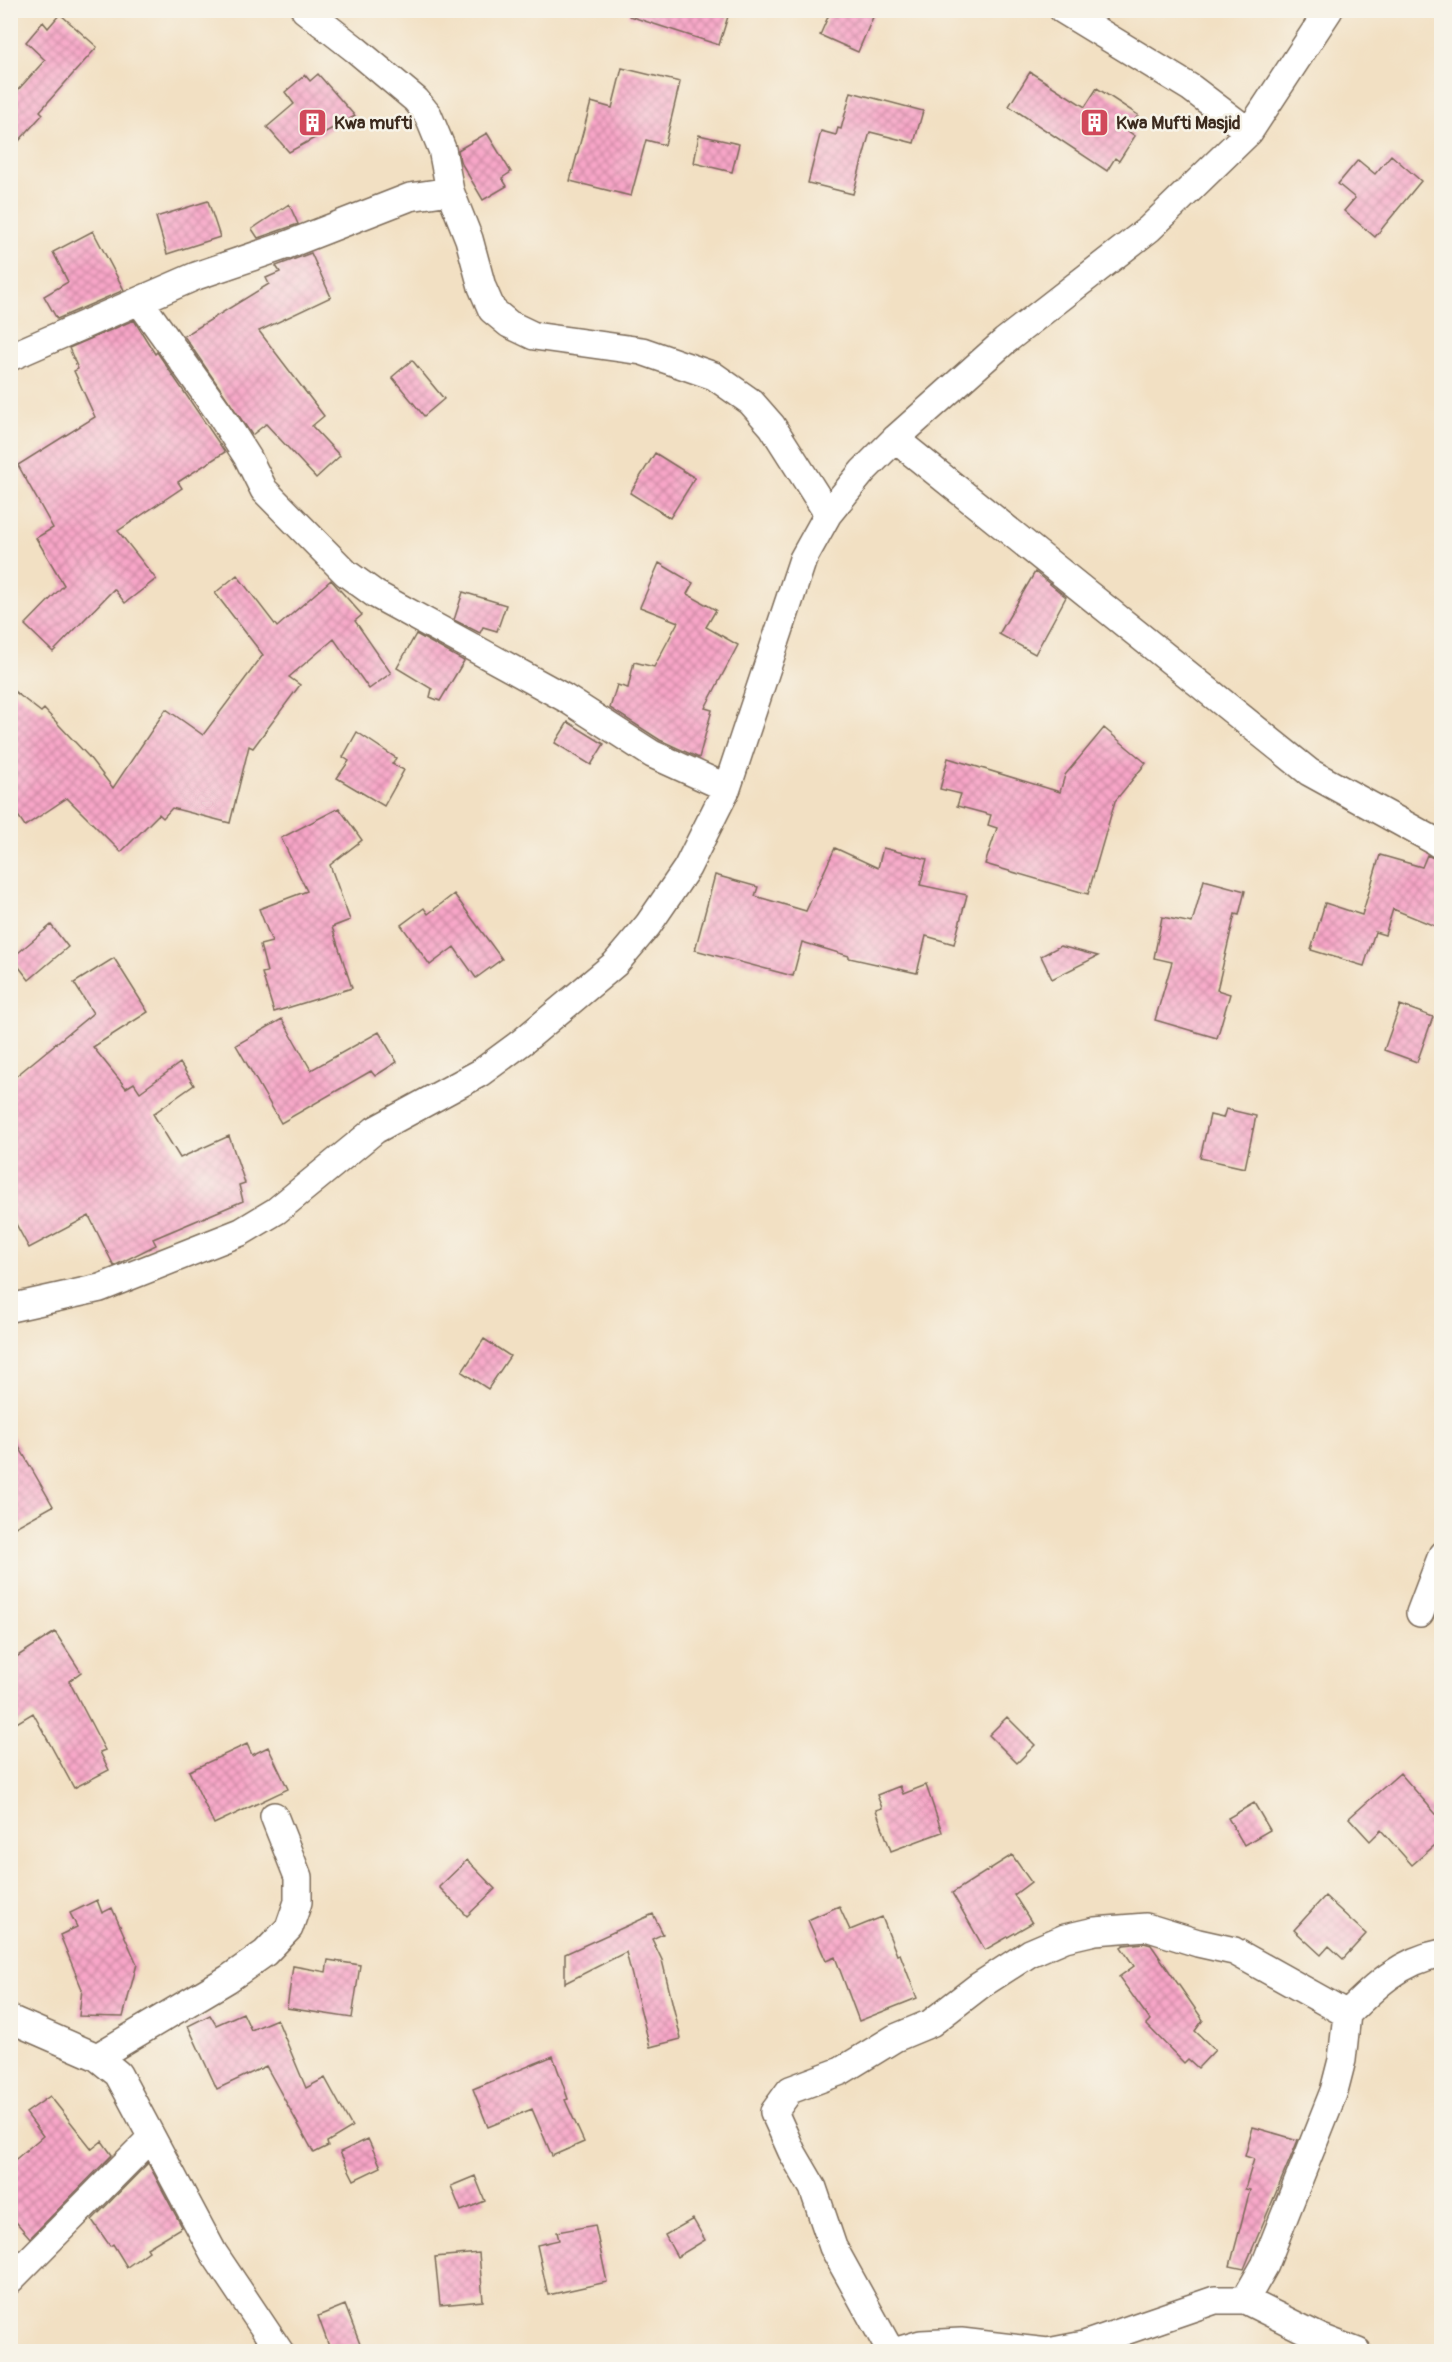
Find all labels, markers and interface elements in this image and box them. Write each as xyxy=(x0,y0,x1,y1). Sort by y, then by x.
building icon: Kwa mufti xyxy=(297,107,329,139)
building icon: Kwa Mufti Masjid xyxy=(1079,107,1111,139)
place label: Kwa mufti xyxy=(334,112,412,135)
place label: Kwa Mufti Masjid xyxy=(1116,112,1241,135)

